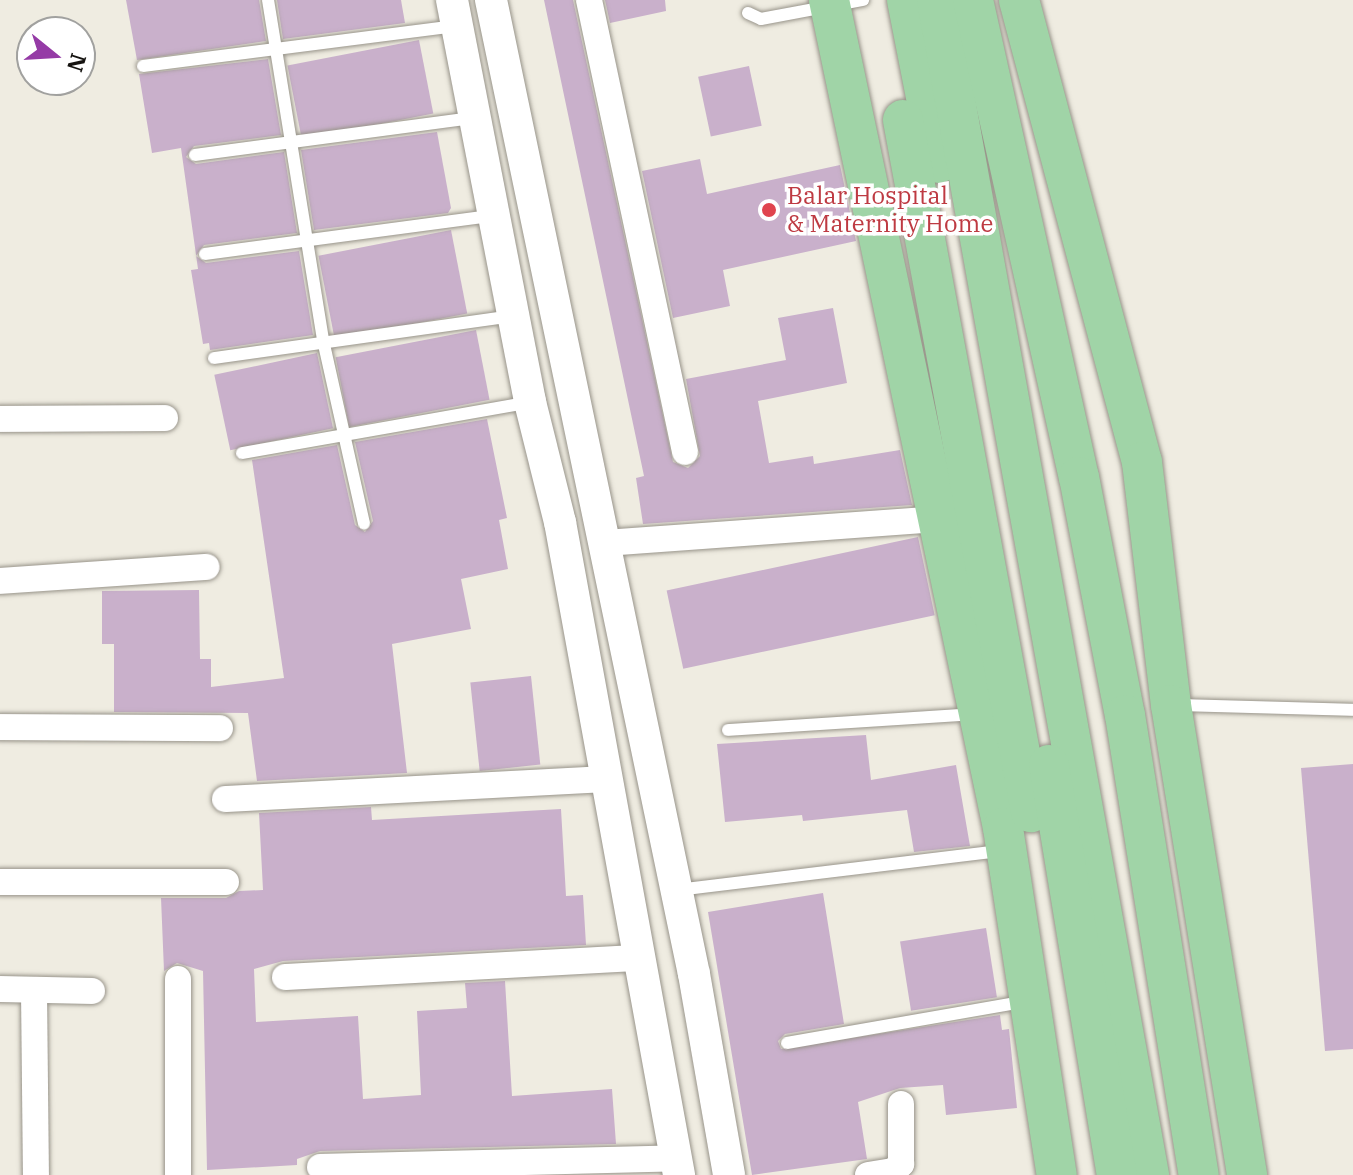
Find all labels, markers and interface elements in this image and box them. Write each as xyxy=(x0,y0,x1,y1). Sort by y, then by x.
north arrow xyxy=(16,16,96,96)
text: N xyxy=(61,50,94,76)
place label: Balar Hospital & Maternity Home xyxy=(787,182,993,238)
marker: Balar Hospital & Maternity Home xyxy=(758,199,780,221)

